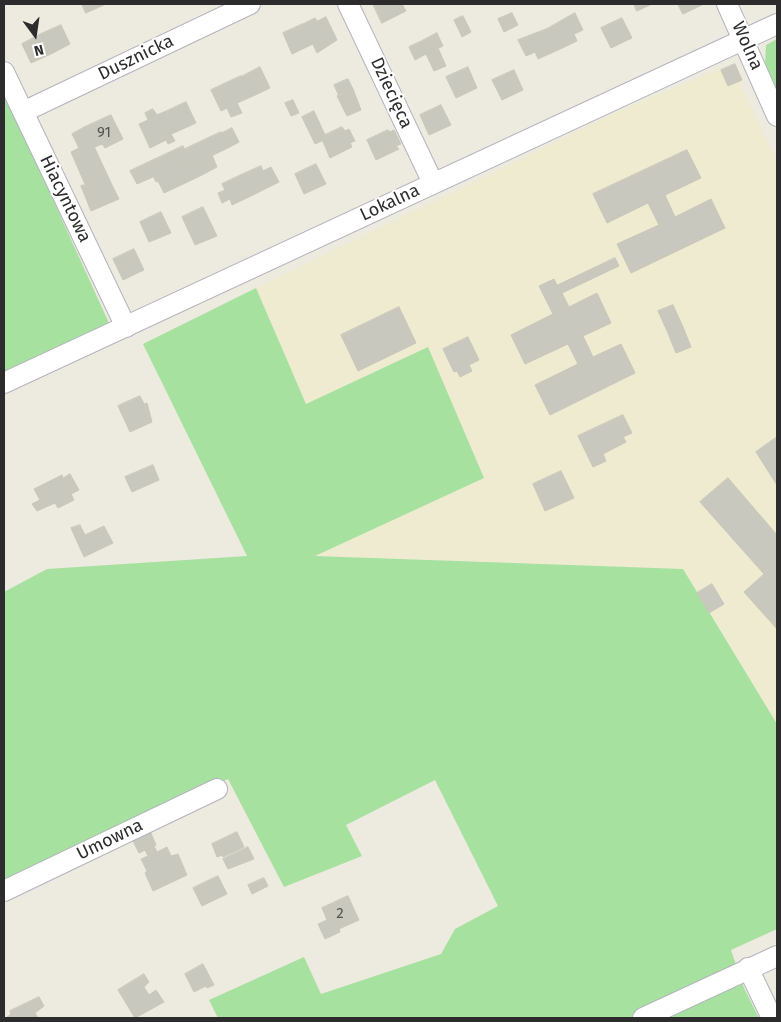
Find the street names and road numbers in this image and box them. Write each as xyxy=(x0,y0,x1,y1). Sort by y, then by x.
street label: Wolna xyxy=(727,18,767,74)
street label: Dusznicka xyxy=(95,30,177,86)
street label: Dziecięca xyxy=(365,54,417,132)
street label: Hiacyntowa xyxy=(35,152,95,246)
street label: Lokalna xyxy=(357,180,423,226)
street label: Umowna xyxy=(73,815,147,865)

